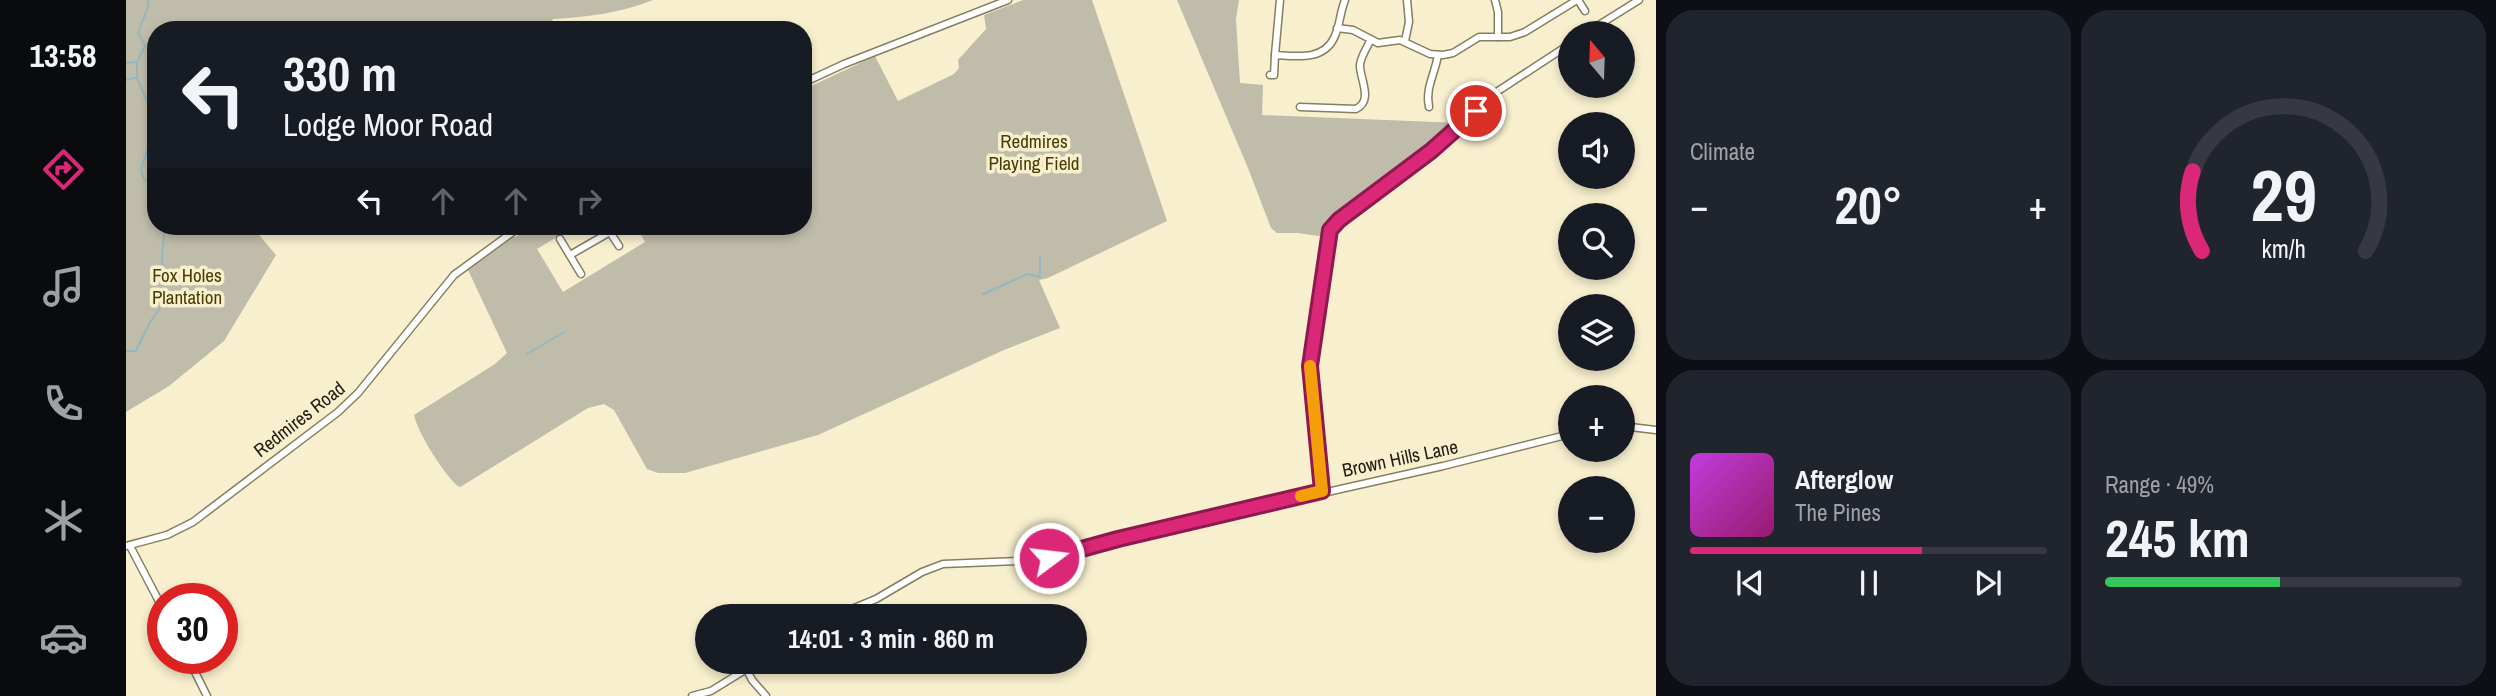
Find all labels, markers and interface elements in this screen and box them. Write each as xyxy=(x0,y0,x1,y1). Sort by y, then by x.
north arrow xyxy=(1558,21,1634,98)
map controls xyxy=(1558,21,1635,553)
text: 13:58 xyxy=(29,34,97,77)
text: 330 m xyxy=(283,40,397,106)
icon: left xyxy=(168,49,259,140)
pin xyxy=(1446,81,1506,141)
icon: arrive xyxy=(1457,92,1495,130)
text: Lodge Moor Road xyxy=(283,103,493,146)
button: sound xyxy=(1558,112,1635,189)
park label: Redmires Playing Field xyxy=(989,128,1079,176)
text: Climate xyxy=(1690,136,1755,167)
icon: directions xyxy=(39,145,88,194)
text: 29 xyxy=(2250,146,2317,244)
text: 20° xyxy=(1834,170,1903,240)
text: − xyxy=(1690,180,1708,231)
text: + xyxy=(2029,180,2047,231)
icon: left xyxy=(351,182,389,220)
icon: ahead xyxy=(424,182,462,220)
icon: ahead xyxy=(497,182,535,220)
icon: right xyxy=(570,182,608,220)
button: search xyxy=(1558,203,1635,280)
text: km/h xyxy=(2261,232,2306,266)
icon: music xyxy=(39,262,88,311)
park label: Fox Holes Plantation xyxy=(152,262,222,310)
button: layers xyxy=(1558,294,1635,371)
street label: Redmires Road xyxy=(248,375,350,463)
icon: phone xyxy=(39,379,88,428)
button: + xyxy=(1558,385,1635,462)
street label: Brown Hills Lane xyxy=(1340,433,1460,483)
text: Afterglow xyxy=(1795,462,1893,497)
text: Range · 49% xyxy=(2105,469,2214,500)
button: − xyxy=(1558,476,1635,553)
icon: climate xyxy=(39,496,88,545)
text: The Pines xyxy=(1795,497,1881,528)
text: 245 km xyxy=(2105,503,2250,573)
position arrow xyxy=(1012,521,1086,595)
icon: previous xyxy=(1731,564,1769,602)
icon: pause xyxy=(1850,564,1888,602)
icon: next xyxy=(1969,564,2007,602)
speed limit sign: 30 xyxy=(147,583,238,674)
icon: car xyxy=(39,613,88,662)
text: 14:01 · 3 min · 860 m xyxy=(788,621,994,656)

